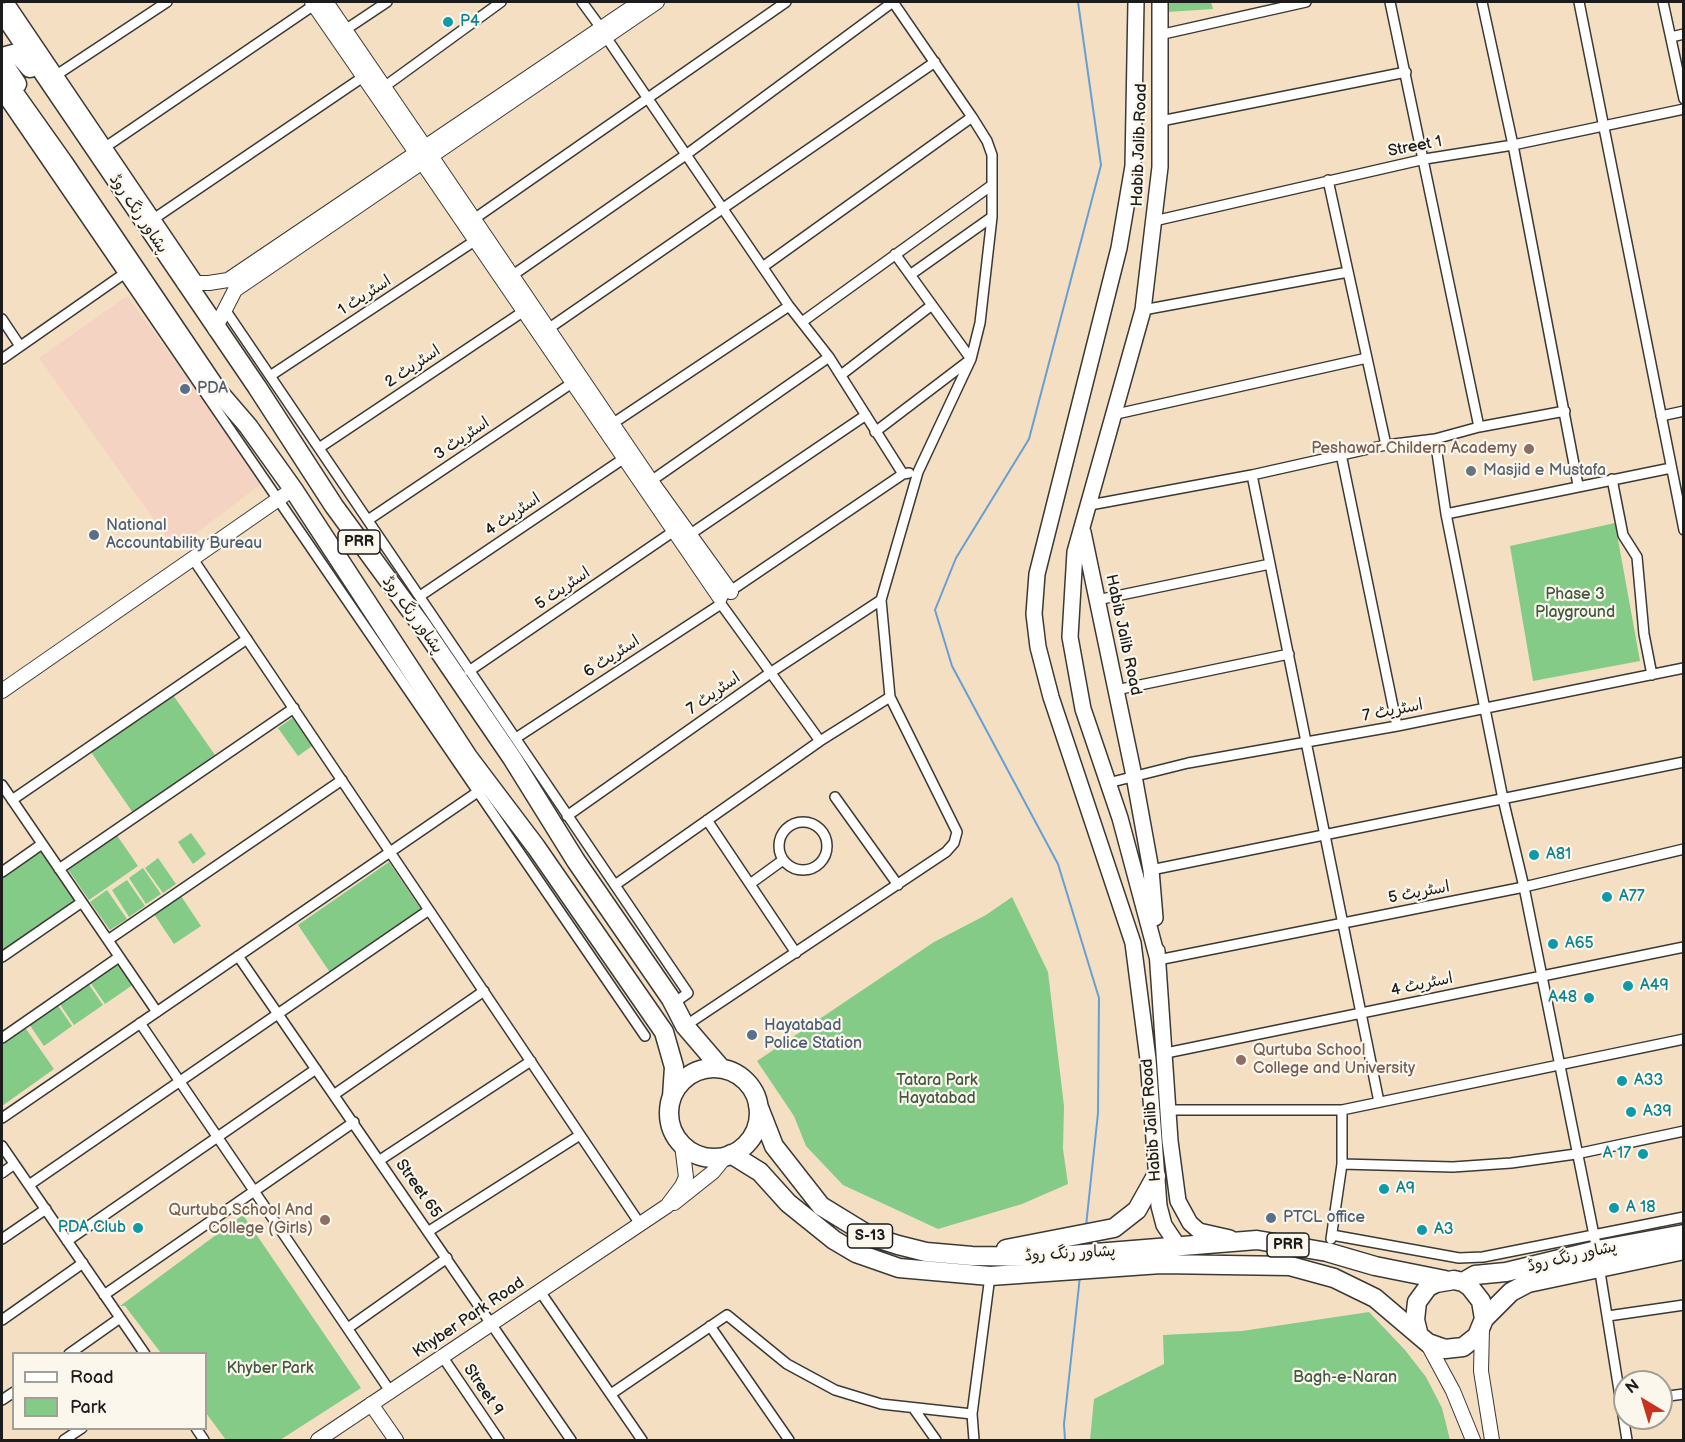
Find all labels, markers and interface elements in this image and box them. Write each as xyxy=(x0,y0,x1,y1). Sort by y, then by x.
place label: P4 xyxy=(460,12,480,32)
marker: P4 xyxy=(441,15,455,29)
street label: Habib Jalib Road xyxy=(1128,83,1152,207)
street label: Street 1 xyxy=(1386,132,1444,162)
street label: پشاور رنگ روڈ xyxy=(105,171,171,257)
street label: اسٹریٹ 1 xyxy=(335,272,395,320)
street label: اسٹریٹ 2 xyxy=(382,342,444,392)
place label: PDA xyxy=(197,379,228,399)
marker: PDA xyxy=(178,382,192,396)
street label: اسٹریٹ 3 xyxy=(431,413,493,465)
place label: Peshawar Childern Academy xyxy=(1311,439,1517,459)
marker: Peshawar Childern Academy xyxy=(1522,442,1536,456)
place label: Masjid e Mustafa xyxy=(1483,461,1606,481)
marker: Masjid e Mustafa xyxy=(1464,464,1478,478)
street label: اسٹریٹ 4 xyxy=(482,489,544,541)
place label: National Accountability Bureau xyxy=(106,516,262,554)
marker: National Accountability Bureau xyxy=(87,528,101,542)
road number: PRR xyxy=(338,530,380,554)
street label: اسٹریٹ 5 xyxy=(532,564,594,614)
street label: پشاور رنگ روڈ xyxy=(377,572,447,658)
street label: Habib Jalib Road xyxy=(1101,573,1145,697)
park label: Phase 3 Playground xyxy=(1535,585,1615,623)
street label: اسٹریٹ 6 xyxy=(580,632,644,682)
street label: اسٹریٹ 7 xyxy=(684,669,744,719)
street label: اسٹریٹ 7 xyxy=(1361,696,1425,726)
place label: A81 xyxy=(1546,845,1571,865)
marker: A81 xyxy=(1527,848,1541,862)
street label: اسٹریٹ 5 xyxy=(1387,878,1451,908)
place label: A77 xyxy=(1619,887,1644,907)
marker: A77 xyxy=(1600,890,1614,904)
place label: A65 xyxy=(1565,934,1594,954)
marker: A65 xyxy=(1546,937,1560,951)
street label: اسٹریٹ 4 xyxy=(1389,969,1455,1001)
place label: A49 xyxy=(1640,976,1669,996)
marker: A49 xyxy=(1621,979,1635,993)
place label: A48 xyxy=(1548,988,1577,1008)
marker: A48 xyxy=(1582,991,1596,1005)
place label: Hayatabad Police Station xyxy=(764,1016,862,1054)
marker: Hayatabad Police Station xyxy=(745,1028,759,1042)
place label: Qurtuba School College and University xyxy=(1253,1041,1415,1079)
marker: Qurtuba School College and University xyxy=(1234,1053,1248,1067)
street label: Habib Jalib Road xyxy=(1138,1058,1166,1182)
park label: Tatara Park Hayatabad xyxy=(896,1071,978,1109)
place label: A33 xyxy=(1634,1071,1663,1091)
marker: A33 xyxy=(1615,1074,1629,1088)
place label: A39 xyxy=(1643,1102,1672,1122)
marker: A39 xyxy=(1624,1105,1638,1119)
place label: A 17 xyxy=(1603,1144,1631,1164)
marker: A 17 xyxy=(1636,1147,1650,1161)
street label: Street 65 xyxy=(391,1156,445,1222)
place label: A9 xyxy=(1396,1179,1415,1199)
marker: A9 xyxy=(1377,1182,1391,1196)
place label: A 18 xyxy=(1626,1198,1656,1218)
place label: Qurtuba School And College (Girls) xyxy=(168,1201,313,1239)
marker: A 18 xyxy=(1607,1201,1621,1215)
place label: PTCL office xyxy=(1283,1208,1365,1228)
marker: PTCL office xyxy=(1264,1211,1278,1225)
marker: Qurtuba School And College (Girls) xyxy=(318,1213,332,1227)
place label: PDA Club xyxy=(58,1218,126,1238)
place label: A3 xyxy=(1434,1220,1454,1240)
marker: PDA Club xyxy=(131,1221,145,1235)
marker: A3 xyxy=(1415,1223,1429,1237)
road number: S-13 xyxy=(848,1224,892,1248)
road number: PRR xyxy=(1267,1233,1309,1257)
street label: پشاور رنگ روڈ xyxy=(1525,1237,1619,1277)
street label: پشاور رنگ روڈ xyxy=(1024,1242,1116,1266)
street label: Khyber Park Road xyxy=(410,1274,528,1362)
legend xyxy=(12,1352,207,1430)
park label: Khyber Park xyxy=(226,1359,314,1379)
street label: Street 9 xyxy=(459,1361,507,1419)
text: Road xyxy=(70,1367,114,1388)
park label: Bagh-e-Naran xyxy=(1293,1368,1397,1388)
north arrow xyxy=(1613,1370,1673,1430)
text: N xyxy=(1622,1376,1643,1398)
text: Park xyxy=(70,1397,106,1418)

